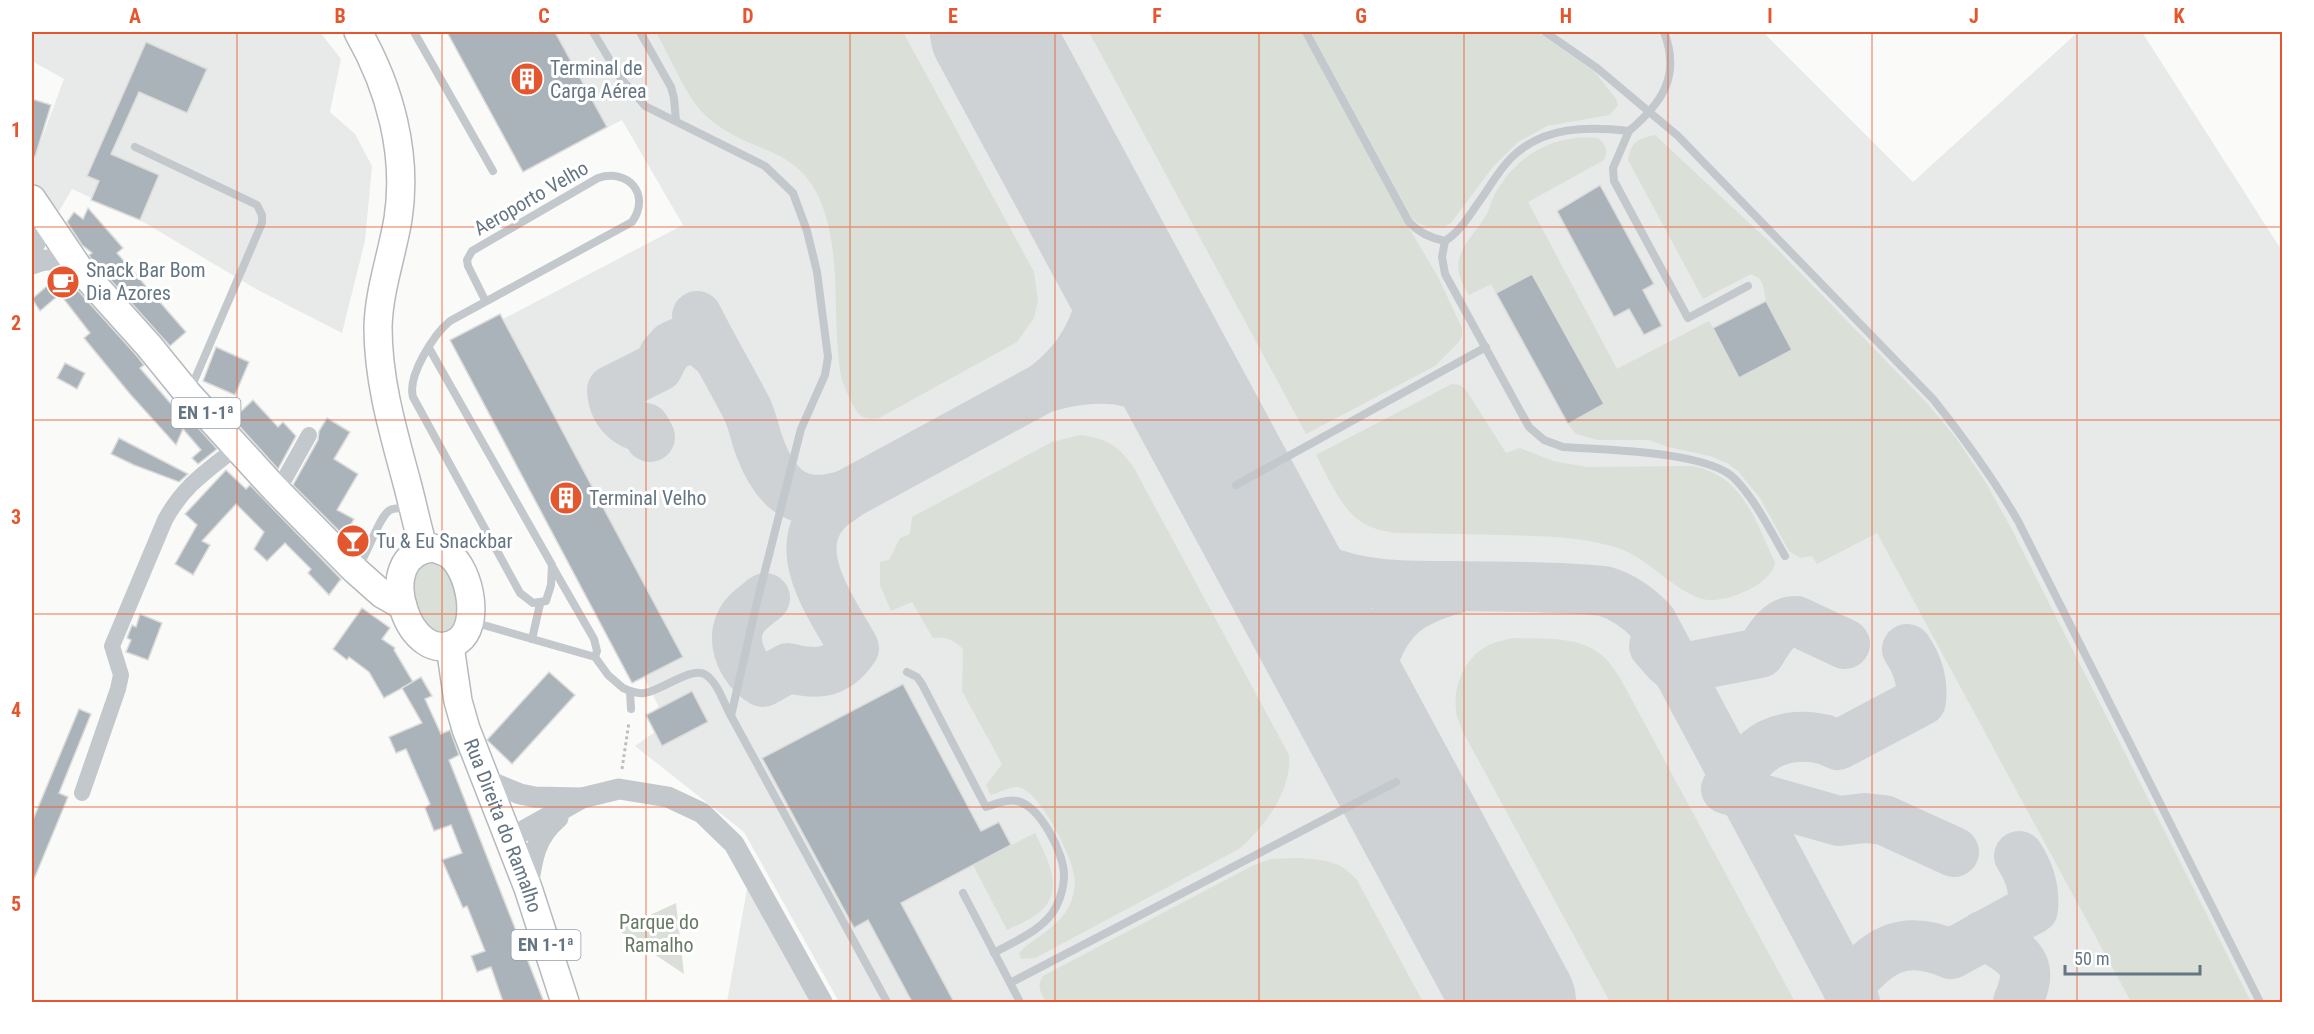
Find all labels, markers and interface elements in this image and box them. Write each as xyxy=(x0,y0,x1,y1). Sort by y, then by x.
text: A xyxy=(129,4,141,28)
text: B xyxy=(334,4,346,28)
text: C xyxy=(538,4,550,28)
text: D xyxy=(742,4,754,28)
text: E xyxy=(948,4,958,28)
text: F xyxy=(1152,4,1162,28)
text: G xyxy=(1355,4,1367,28)
text: H xyxy=(1560,4,1572,28)
text: I xyxy=(1767,4,1773,28)
text: J xyxy=(1969,4,1979,28)
text: K xyxy=(2173,4,2185,28)
place label: Terminal de Carga Aérea xyxy=(550,56,647,103)
building icon: Terminal de Carga Aérea xyxy=(509,61,545,97)
text: 1 xyxy=(11,118,21,142)
street label: Aeroporto Velho xyxy=(470,156,592,240)
place label: Snack Bar Bom Dia Azores xyxy=(86,258,206,305)
cafe icon: Snack Bar Bom Dia Azores xyxy=(45,264,81,300)
text: 2 xyxy=(11,311,21,335)
road number: EN 1-1ª xyxy=(172,398,240,428)
building icon: Terminal Velho xyxy=(548,480,584,516)
place label: Terminal Velho xyxy=(589,486,706,510)
text: 3 xyxy=(11,505,21,529)
bar icon: Tu & Eu Snackbar xyxy=(335,523,371,559)
place label: Tu & Eu Snackbar xyxy=(376,529,513,553)
text: 4 xyxy=(11,698,21,722)
street label: Rua Direita do Ramalho xyxy=(459,735,547,915)
text: 5 xyxy=(11,892,21,916)
park label: Parque do Ramalho xyxy=(619,910,699,957)
road number: EN 1-1ª xyxy=(512,930,580,960)
scale bar xyxy=(2065,938,2200,976)
text: 50 m xyxy=(2074,948,2109,969)

